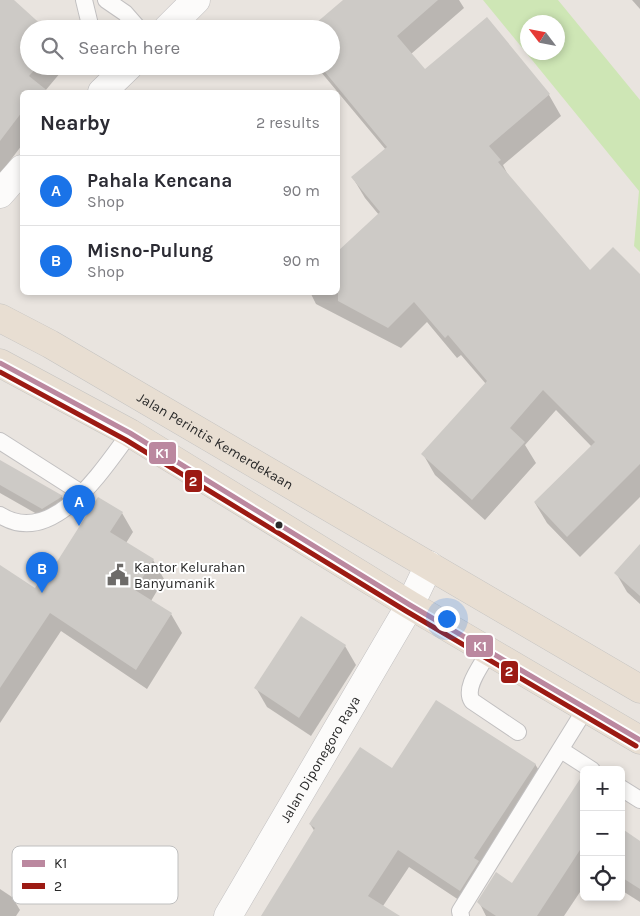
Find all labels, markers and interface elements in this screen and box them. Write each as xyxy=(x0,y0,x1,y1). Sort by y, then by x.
north arrow xyxy=(520,15,565,60)
search box xyxy=(20,20,340,75)
icon: search xyxy=(38,34,66,62)
text: Search here xyxy=(78,37,180,59)
text: Nearby xyxy=(40,111,110,135)
text: 2 results xyxy=(256,113,320,132)
text: Pahala Kencana xyxy=(87,170,232,192)
text: A xyxy=(51,181,61,200)
text: 90 m xyxy=(282,181,320,200)
text: Shop xyxy=(87,192,124,211)
text: Misno-Pulung xyxy=(87,240,213,262)
text: B xyxy=(51,251,61,270)
text: 90 m xyxy=(282,251,320,270)
text: Shop xyxy=(87,262,124,281)
street label: Jalan Perintis Kemerdekaan xyxy=(134,388,297,493)
line badge: K1 xyxy=(148,441,177,465)
text: K1 xyxy=(155,445,169,462)
line badge: 2 xyxy=(184,469,203,493)
text: 2 xyxy=(189,473,197,490)
pin: A xyxy=(63,485,95,526)
unlabelled marker xyxy=(274,520,284,530)
pin: B xyxy=(26,552,58,593)
place label: Kantor Kelurahan Banyumanik xyxy=(134,559,245,592)
public building icon: Kantor Kelurahan Banyumanik xyxy=(105,562,131,588)
your location xyxy=(434,606,460,632)
line badge: K1 xyxy=(465,634,494,658)
text: K1 xyxy=(473,638,487,655)
line badge: 2 xyxy=(500,660,519,684)
text: 2 xyxy=(505,663,513,680)
street label: Jalan Diponegoro Raya xyxy=(276,693,364,825)
map controls xyxy=(580,766,625,901)
button: + xyxy=(580,766,625,811)
button: − xyxy=(580,811,625,856)
legend xyxy=(12,846,178,904)
text: K1 xyxy=(54,855,67,872)
button: locate xyxy=(580,856,625,901)
text: 2 xyxy=(54,878,62,895)

